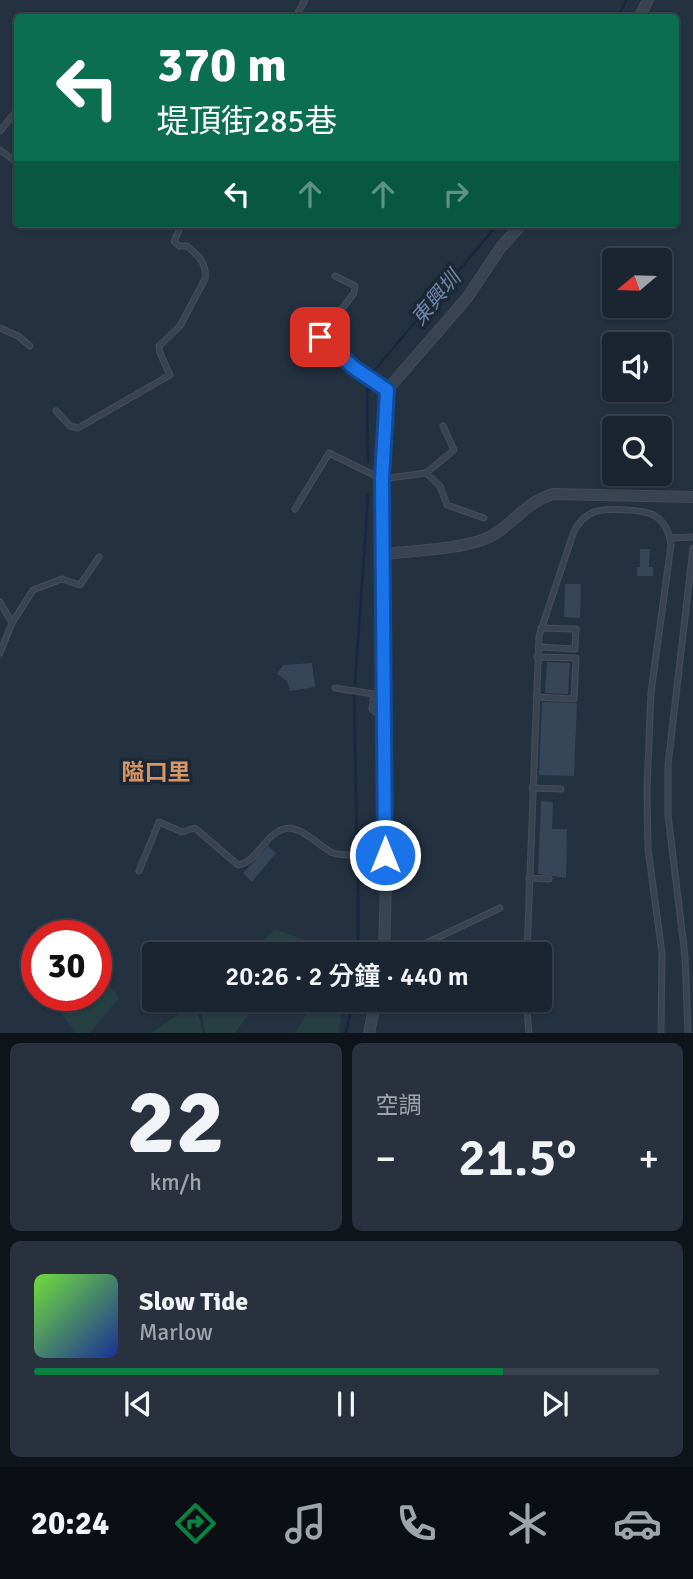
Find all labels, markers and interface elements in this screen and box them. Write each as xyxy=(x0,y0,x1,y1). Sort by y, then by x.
text: 370 m xyxy=(157,35,287,95)
icon: left xyxy=(42,42,133,133)
text: 堤頂街285巷 xyxy=(157,102,337,141)
icon: left xyxy=(218,175,256,213)
icon: ahead xyxy=(291,175,329,213)
icon: ahead xyxy=(364,175,402,213)
icon: right xyxy=(437,175,475,213)
north arrow xyxy=(602,248,672,318)
map controls xyxy=(602,248,672,486)
water label: 東興圳 xyxy=(406,263,468,330)
pin xyxy=(290,307,350,367)
icon: arrive xyxy=(301,318,339,356)
button: sound xyxy=(602,332,672,402)
button: search xyxy=(602,416,672,486)
district label: 隘口里 xyxy=(122,758,191,787)
position arrow xyxy=(348,818,422,892)
speed limit sign: 30 xyxy=(21,920,112,1011)
text: 20:26 · 2 分鐘 · 440 m xyxy=(225,961,469,993)
text: 22 xyxy=(127,1066,225,1179)
text: 空調 xyxy=(376,1091,422,1120)
text: 21.5° xyxy=(458,1126,577,1190)
text: − xyxy=(376,1135,396,1182)
text: + xyxy=(638,1135,659,1182)
text: km/h xyxy=(150,1168,202,1197)
text: Slow Tide xyxy=(139,1286,248,1318)
text: Marlow xyxy=(139,1318,213,1347)
icon: previous xyxy=(119,1385,157,1423)
icon: pause xyxy=(327,1385,365,1423)
icon: next xyxy=(536,1385,574,1423)
icon: directions xyxy=(171,1499,220,1548)
icon: music xyxy=(281,1499,330,1548)
icon: phone xyxy=(392,1499,441,1548)
icon: climate xyxy=(503,1499,552,1548)
icon: car xyxy=(613,1499,662,1548)
text: 20:24 xyxy=(31,1504,109,1543)

